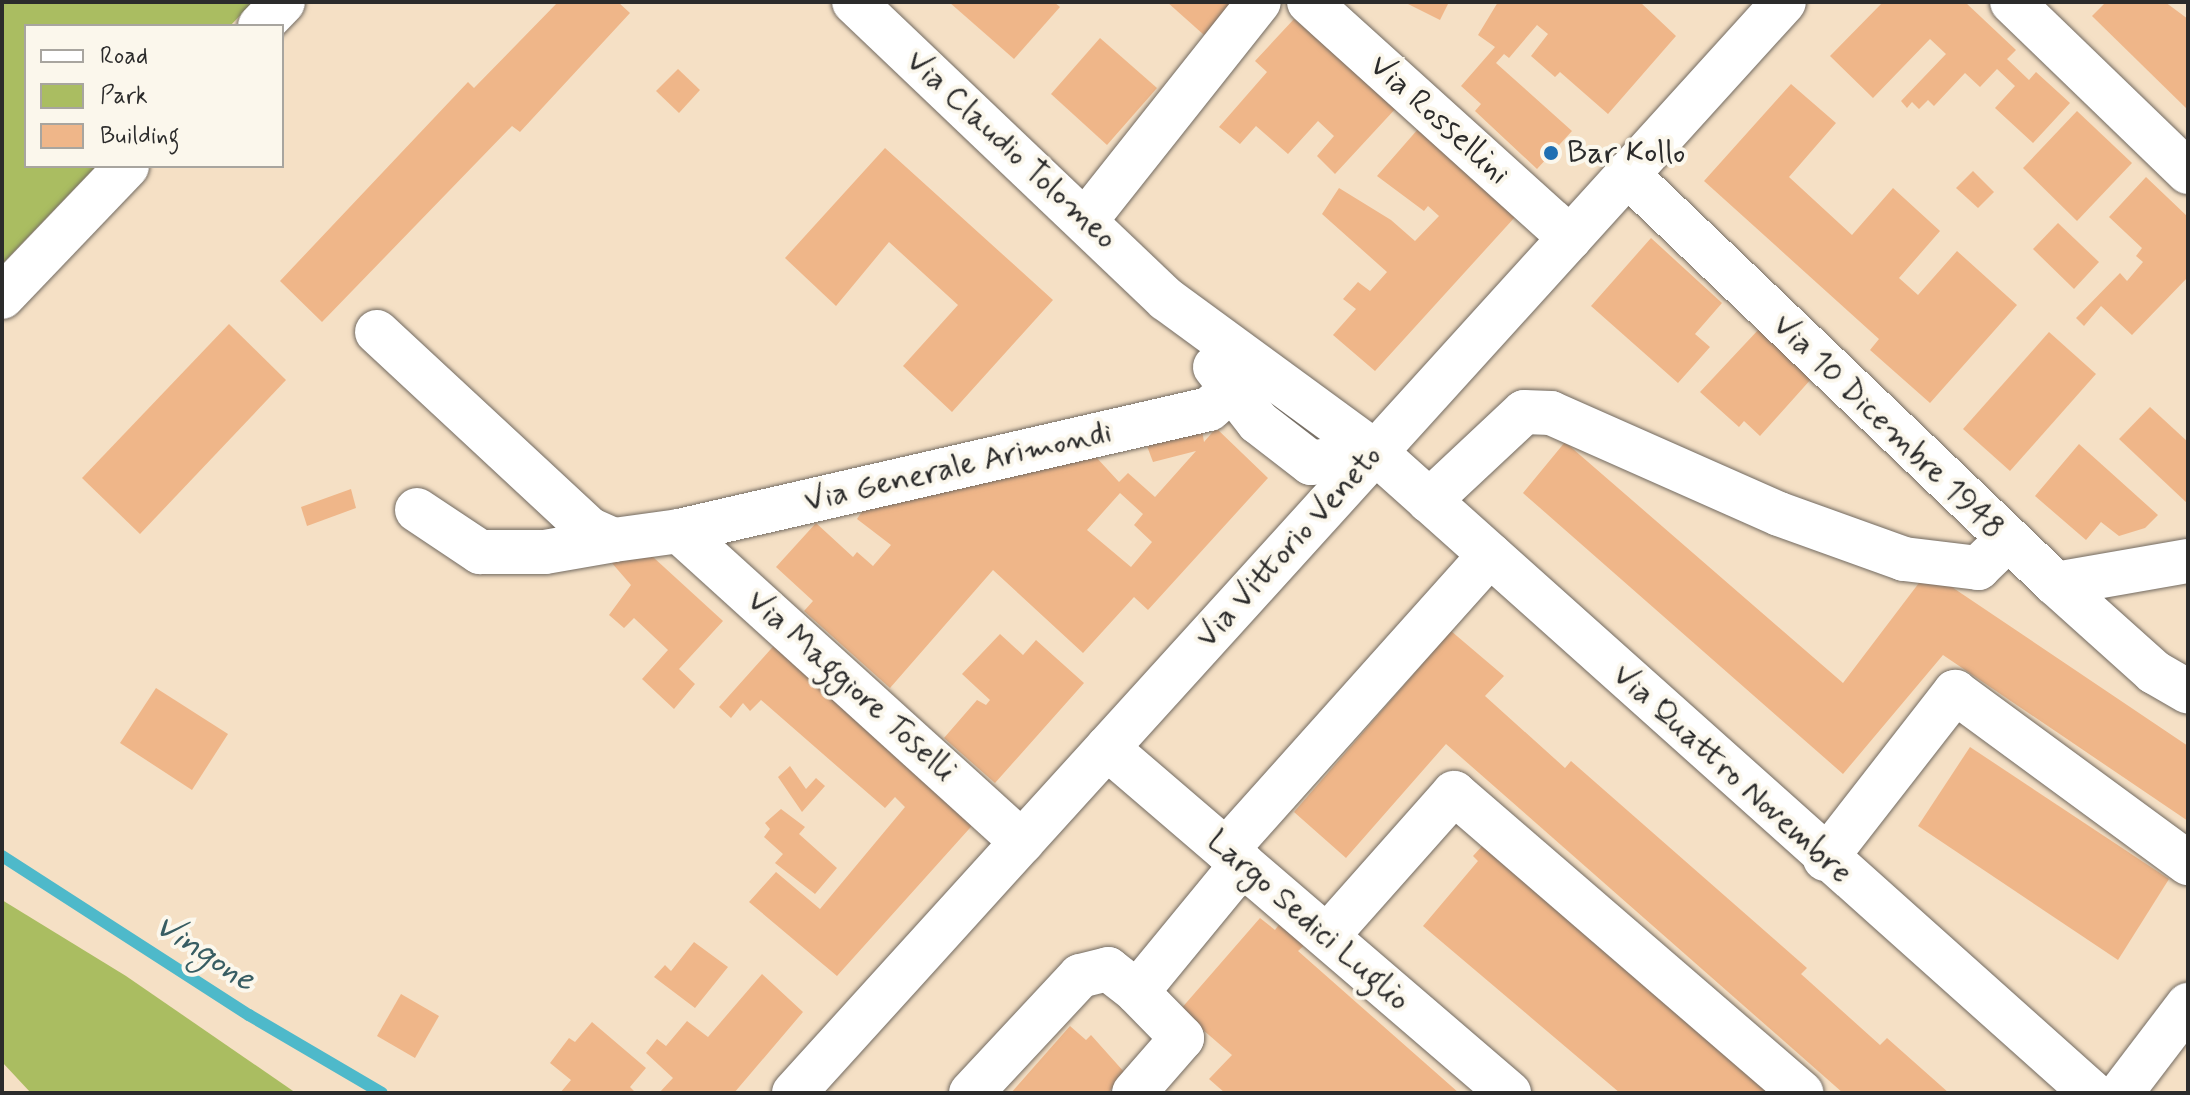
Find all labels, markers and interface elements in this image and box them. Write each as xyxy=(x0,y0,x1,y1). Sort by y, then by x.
legend xyxy=(24,24,284,168)
text: Road xyxy=(100,41,148,72)
street label: Via Claudio Tolomeo xyxy=(899,44,1123,256)
street label: Via Rossellini xyxy=(1361,47,1517,193)
text: Park xyxy=(100,81,148,112)
text: Building xyxy=(100,121,180,152)
place label: Bar Kollo xyxy=(1567,134,1689,172)
marker: Bar Kollo xyxy=(1542,144,1560,162)
street label: Via 10 Dicembre 1948 xyxy=(1764,306,2012,548)
street label: Via Generale Arimondi xyxy=(799,413,1117,521)
street label: Via Vittorio Veneto xyxy=(1188,438,1390,656)
street label: Via Maggiore Toselli xyxy=(739,582,963,790)
street label: Via Quattro Novembre xyxy=(1605,657,1859,891)
street label: Largo Sedici Luglio xyxy=(1200,823,1416,1019)
water label: Vingone xyxy=(147,905,263,1001)

